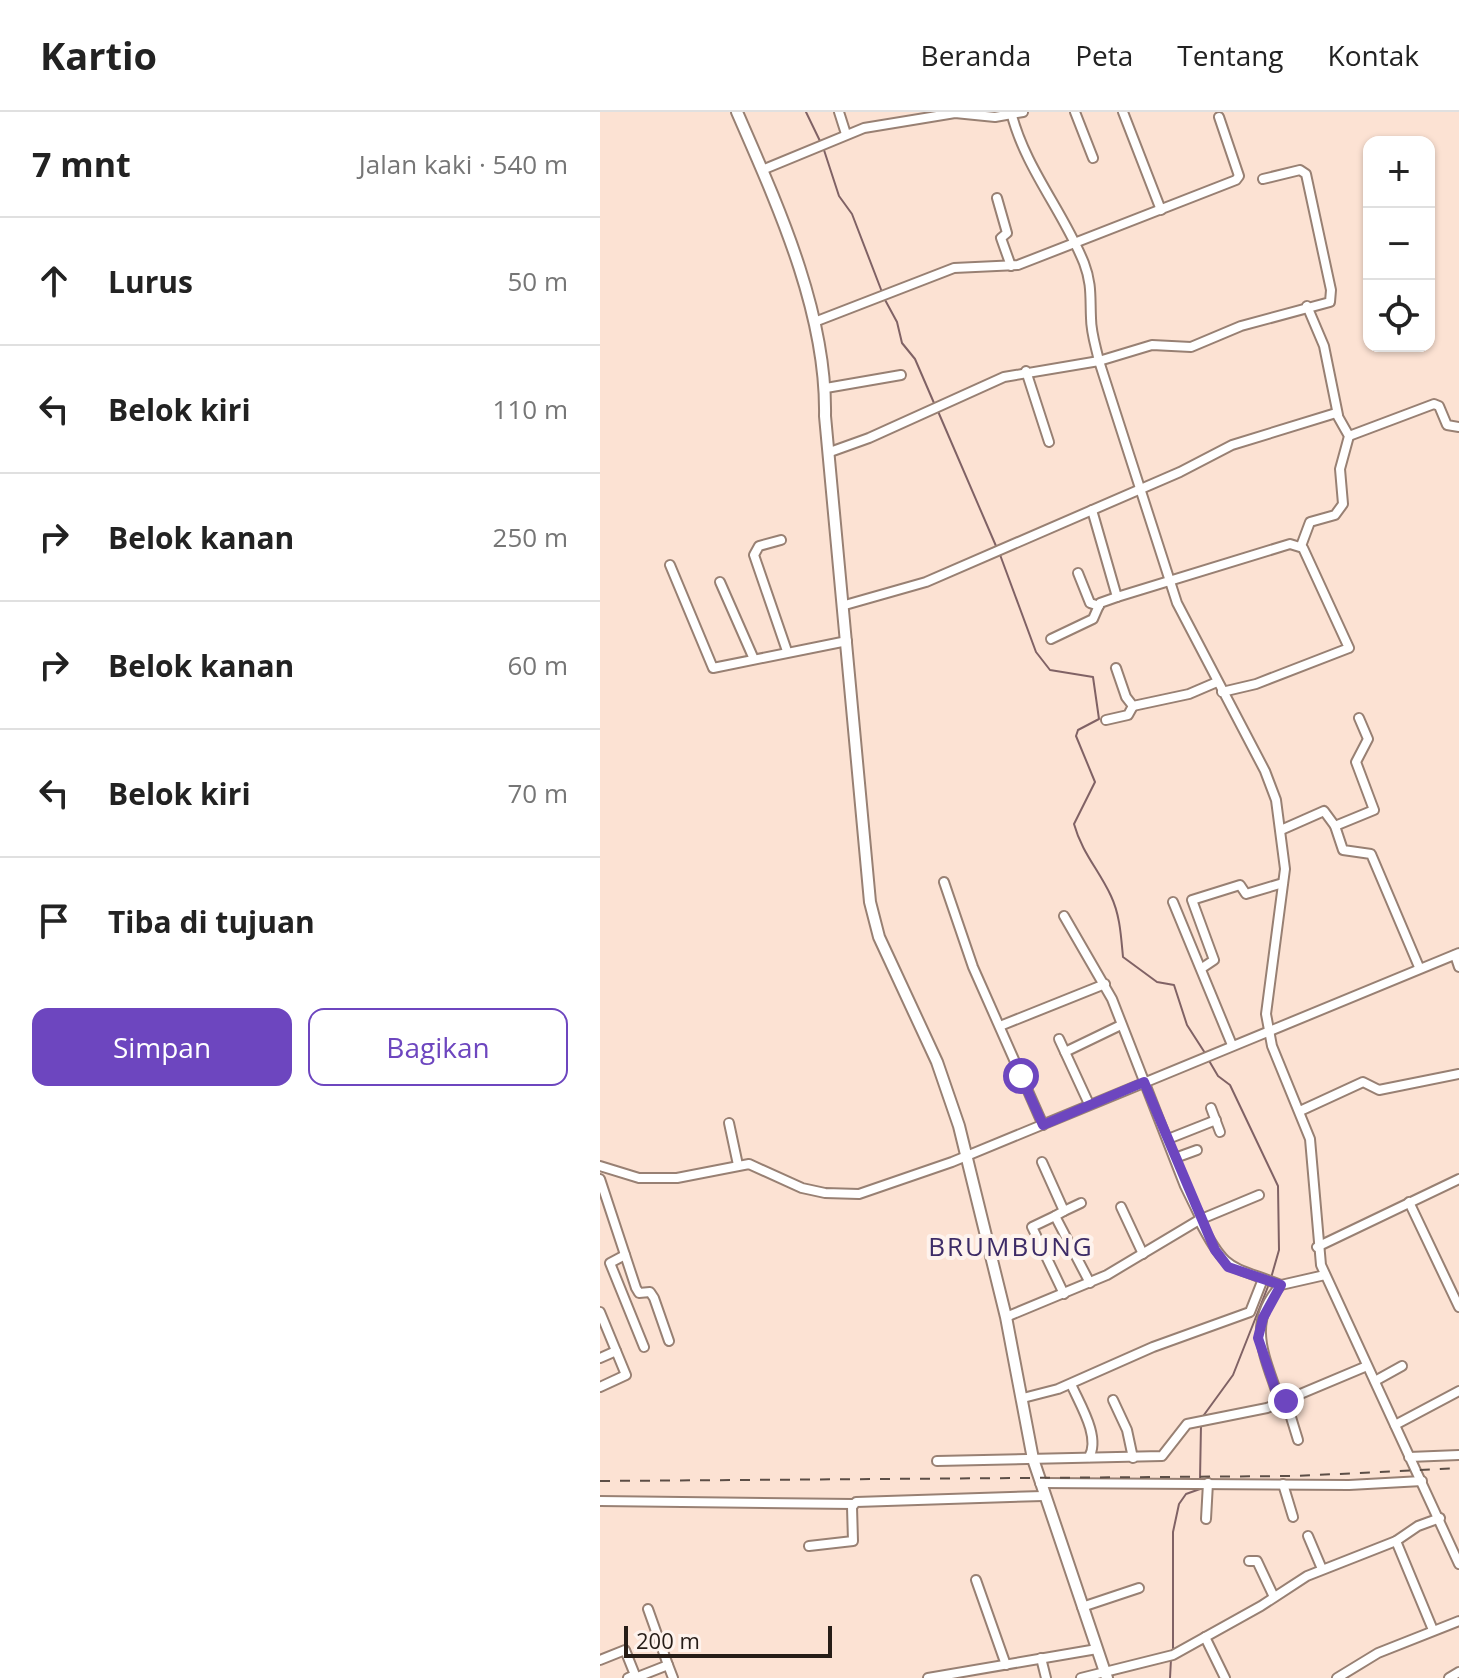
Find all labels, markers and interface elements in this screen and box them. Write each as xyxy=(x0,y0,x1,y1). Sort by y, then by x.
text: Kartio xyxy=(40,29,157,81)
text: Beranda xyxy=(921,36,1031,74)
text: Peta xyxy=(1075,36,1133,74)
text: Tentang xyxy=(1177,36,1284,74)
text: Kontak xyxy=(1328,36,1419,74)
map controls xyxy=(1363,136,1435,352)
button: + xyxy=(1363,136,1435,208)
text: 7 mnt xyxy=(32,141,131,187)
text: Jalan kaki · 540 m xyxy=(359,146,568,182)
button: − xyxy=(1363,208,1435,280)
icon: ahead xyxy=(32,259,76,303)
text: Lurus xyxy=(108,261,193,302)
text: 50 m xyxy=(507,263,568,299)
button: locate xyxy=(1363,280,1435,352)
icon: left xyxy=(32,387,76,431)
text: Belok kiri xyxy=(108,389,251,430)
text: 110 m xyxy=(493,391,568,427)
icon: right xyxy=(32,515,76,559)
text: Belok kanan xyxy=(108,517,294,558)
text: 250 m xyxy=(493,519,568,555)
icon: right xyxy=(32,643,76,687)
text: Belok kanan xyxy=(108,645,294,686)
text: 60 m xyxy=(507,647,568,683)
icon: left xyxy=(32,771,76,815)
text: Belok kiri xyxy=(108,773,251,814)
text: 70 m xyxy=(507,775,568,811)
icon: arrive xyxy=(32,899,76,943)
text: Tiba di tujuan xyxy=(108,901,315,942)
button: Simpan xyxy=(32,1008,292,1086)
button: Bagikan xyxy=(308,1008,568,1086)
route start xyxy=(1003,1058,1039,1094)
district label: BRUMBUNG xyxy=(928,1228,1094,1264)
route end xyxy=(1268,1383,1304,1419)
scale bar xyxy=(624,1622,832,1658)
text: 200 m xyxy=(636,1625,700,1655)

